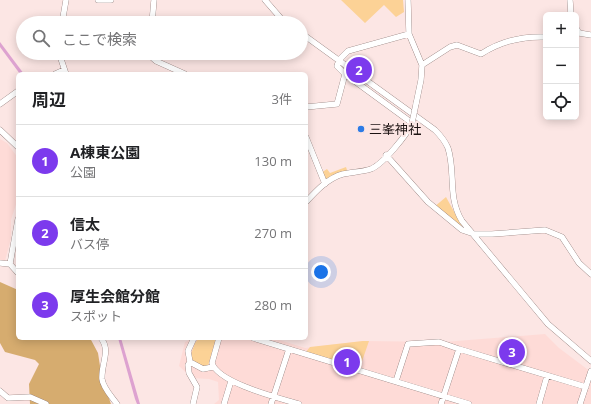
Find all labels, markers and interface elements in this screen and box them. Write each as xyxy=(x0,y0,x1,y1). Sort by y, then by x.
map controls xyxy=(543,12,579,120)
button: + xyxy=(543,12,579,48)
search box xyxy=(16,16,308,60)
icon: search xyxy=(30,27,52,49)
text: ここで検索 xyxy=(62,29,137,49)
button: − xyxy=(543,48,579,84)
pin: 2 xyxy=(346,55,372,85)
button: locate xyxy=(543,84,579,120)
text: 周辺 xyxy=(32,88,66,111)
text: 3件 xyxy=(272,90,292,108)
place label: 三峯神社 xyxy=(369,120,421,138)
marker: 三峯神社 xyxy=(356,124,366,134)
text: A棟東公園 xyxy=(70,142,140,162)
text: 1 xyxy=(41,152,49,170)
text: 130 m xyxy=(254,152,292,170)
text: 公園 xyxy=(70,163,96,181)
text: 信太 xyxy=(70,214,100,234)
text: 2 xyxy=(41,224,49,242)
text: 270 m xyxy=(254,224,292,242)
text: バス停 xyxy=(70,235,109,253)
your location xyxy=(311,262,331,282)
text: 厚生会館分館 xyxy=(70,286,160,306)
text: 3 xyxy=(41,296,49,314)
text: 280 m xyxy=(254,296,292,314)
text: スポット xyxy=(70,307,122,325)
pin: 3 xyxy=(499,337,525,367)
pin: 1 xyxy=(334,347,360,377)

